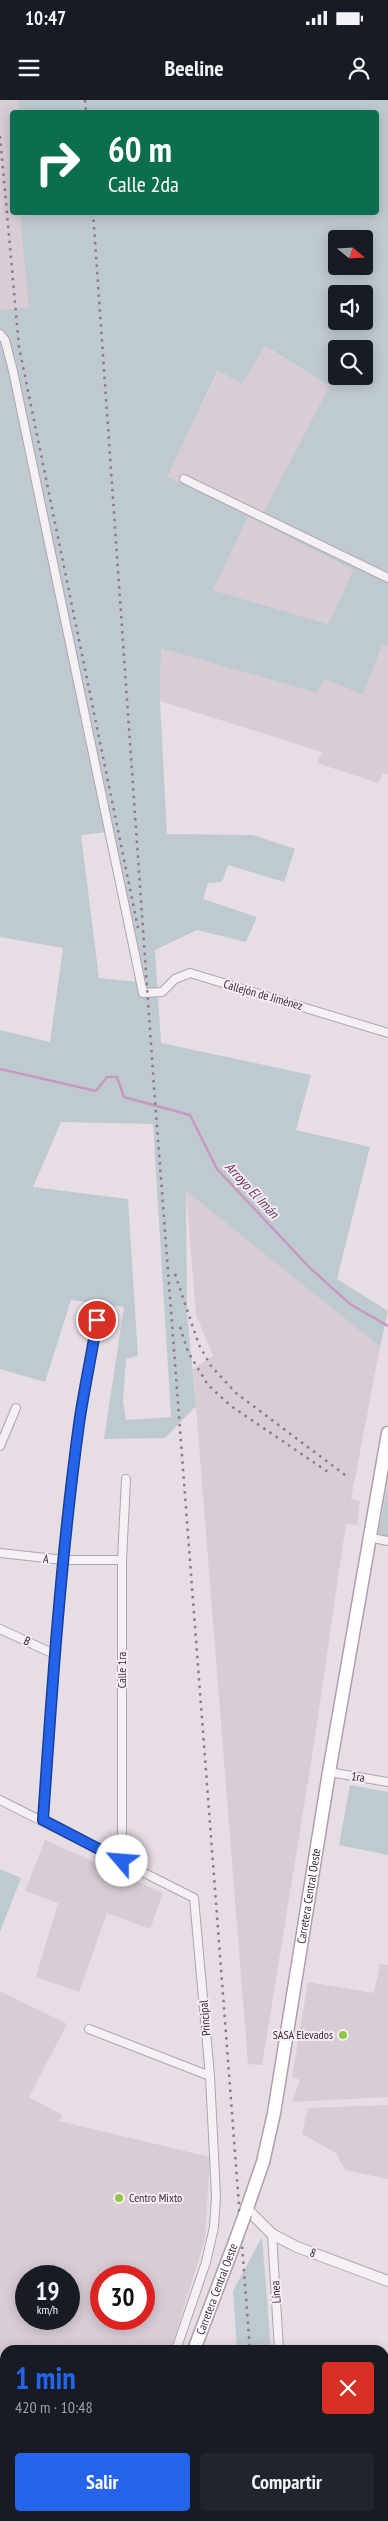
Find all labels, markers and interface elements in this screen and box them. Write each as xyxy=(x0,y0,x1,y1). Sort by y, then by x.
text: 10:47 xyxy=(25,6,66,30)
icon: menu xyxy=(15,54,43,82)
text: Beeline xyxy=(164,54,224,82)
icon: person xyxy=(345,54,373,82)
text: 60 m xyxy=(108,126,172,172)
icon: right xyxy=(25,130,90,195)
text: Calle 2da xyxy=(108,170,179,198)
north arrow xyxy=(328,230,372,275)
map controls xyxy=(328,230,373,385)
button: sound xyxy=(328,285,373,330)
button: search xyxy=(328,340,373,385)
street label: Callejón de Jiménez xyxy=(222,976,304,1013)
water label: Arroyo El Imán xyxy=(221,1158,283,1223)
pin xyxy=(76,1299,118,1341)
icon: arrive xyxy=(83,1306,111,1334)
street label: A xyxy=(42,1551,50,1566)
street label: B xyxy=(21,1633,33,1649)
street label: Calle 1ra xyxy=(114,1651,129,1688)
street label: 1ra xyxy=(350,1768,366,1785)
position arrow xyxy=(95,1834,147,1886)
street label: Carretera Central Oeste xyxy=(293,1847,324,1945)
street label: Principal xyxy=(195,1999,214,2037)
place label: SASA Elevados xyxy=(273,2027,333,2042)
marker: SASA Elevados xyxy=(337,2029,349,2041)
place label: Centro Mixto xyxy=(129,2190,182,2205)
marker: Centro Mixto xyxy=(113,2192,125,2204)
street label: Carretera Central Oeste xyxy=(192,2241,241,2337)
street label: 8 xyxy=(308,2245,318,2261)
speed limit sign: 30 xyxy=(90,2265,155,2330)
text: 19 xyxy=(36,2275,59,2307)
street label: Línea xyxy=(267,2280,284,2304)
text: km/h xyxy=(37,2302,58,2317)
text: 1 min xyxy=(15,2358,76,2397)
button: close xyxy=(322,2362,374,2414)
text: 420 m · 10:48 xyxy=(15,2397,93,2417)
button: Salir xyxy=(15,2453,190,2511)
button: Compartir xyxy=(200,2453,374,2511)

